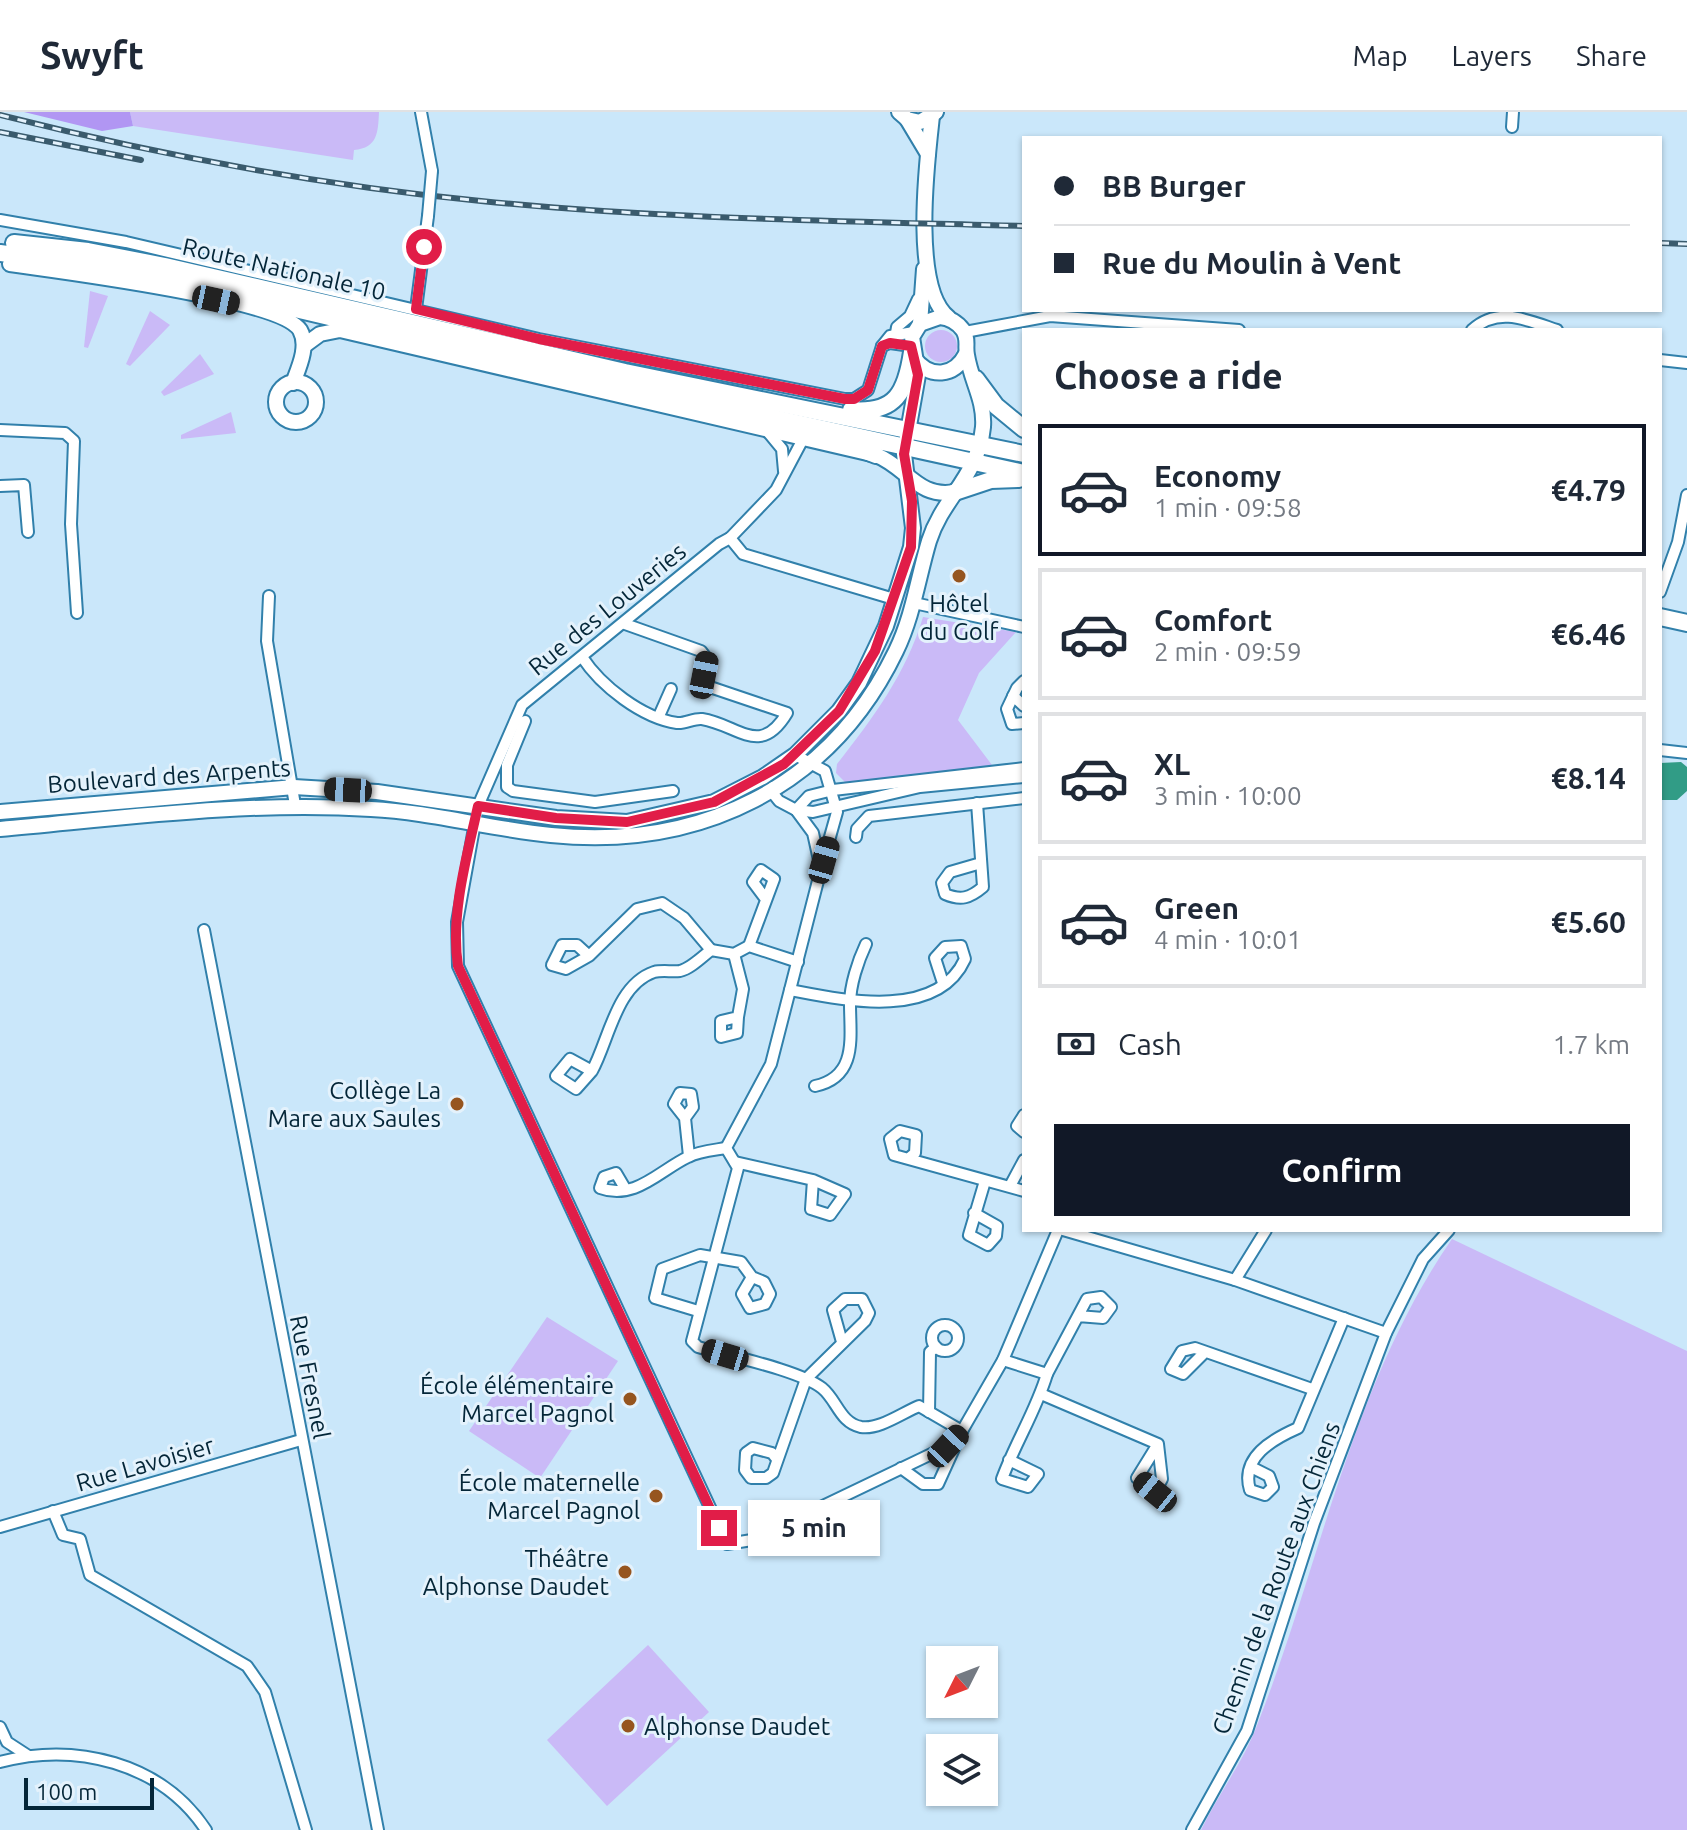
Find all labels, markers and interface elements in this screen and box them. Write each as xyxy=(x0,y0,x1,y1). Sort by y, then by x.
text: Swyft xyxy=(40,34,144,76)
text: Map xyxy=(1352,40,1408,71)
text: Layers xyxy=(1452,40,1532,71)
text: Share xyxy=(1576,40,1647,71)
text: BB Burger xyxy=(1102,169,1246,203)
route start xyxy=(406,229,442,265)
street label: Route Nationale 10 xyxy=(180,232,388,306)
text: Rue du Moulin à Vent xyxy=(1102,246,1401,280)
car xyxy=(190,283,242,317)
text: Choose a ride xyxy=(1054,355,1283,396)
icon: car xyxy=(1058,454,1130,526)
text: Economy xyxy=(1154,459,1281,493)
text: €4.79 xyxy=(1551,473,1626,507)
text: 1 min · 09:58 xyxy=(1154,493,1302,522)
street label: Rue des Louveries xyxy=(523,537,691,681)
marker: Hôtel du Golf xyxy=(950,567,968,585)
place label: Hôtel du Golf xyxy=(920,590,999,645)
icon: car xyxy=(1058,598,1130,670)
text: Comfort xyxy=(1154,603,1272,637)
text: €6.46 xyxy=(1551,617,1626,651)
text: 2 min · 09:59 xyxy=(1154,637,1302,666)
car xyxy=(688,649,720,701)
icon: car xyxy=(1058,742,1130,814)
text: XL xyxy=(1154,747,1190,781)
street label: Boulevard des Arpents xyxy=(46,754,292,798)
text: €8.14 xyxy=(1551,761,1626,795)
car xyxy=(323,777,373,803)
text: 3 min · 10:00 xyxy=(1154,781,1302,810)
car xyxy=(806,834,842,886)
icon: car xyxy=(1058,886,1130,958)
text: Green xyxy=(1154,891,1239,925)
text: €5.60 xyxy=(1551,905,1626,939)
text: 4 min · 10:01 xyxy=(1154,925,1302,954)
icon: cash xyxy=(1054,1022,1098,1066)
text: Cash xyxy=(1118,1027,1182,1061)
text: 1.7 km xyxy=(1553,1030,1630,1059)
place label: Collège La Mare aux Saules xyxy=(268,1077,441,1132)
marker: Collège La Mare aux Saules xyxy=(448,1095,466,1113)
button: Confirm xyxy=(1054,1124,1630,1216)
street label: Rue Fresnel xyxy=(285,1313,335,1441)
car xyxy=(699,1337,751,1373)
place label: École élémentaire Marcel Pagnol xyxy=(420,1371,614,1427)
marker: École élémentaire Marcel Pagnol xyxy=(621,1390,639,1408)
street label: Chemin de la Route aux Chiens xyxy=(1207,1418,1345,1738)
car xyxy=(923,1420,973,1472)
street label: Rue Lavoisier xyxy=(73,1431,217,1497)
place label: École maternelle Marcel Pagnol xyxy=(459,1468,640,1524)
car xyxy=(1129,1468,1181,1516)
marker: École maternelle Marcel Pagnol xyxy=(647,1487,665,1505)
callout: 5 min xyxy=(747,1500,879,1556)
route end xyxy=(701,1510,737,1546)
text: 5 min xyxy=(781,1513,847,1542)
place label: Théâtre Alphonse Daudet xyxy=(423,1545,610,1600)
marker: Théâtre Alphonse Daudet xyxy=(616,1563,634,1581)
north arrow xyxy=(926,1646,998,1718)
map controls xyxy=(926,1646,998,1806)
place label: Alphonse Daudet xyxy=(644,1713,831,1740)
marker: Alphonse Daudet xyxy=(619,1717,637,1735)
button: layers xyxy=(926,1734,998,1806)
scale bar xyxy=(24,1774,154,1810)
text: 100 m xyxy=(36,1779,97,1804)

